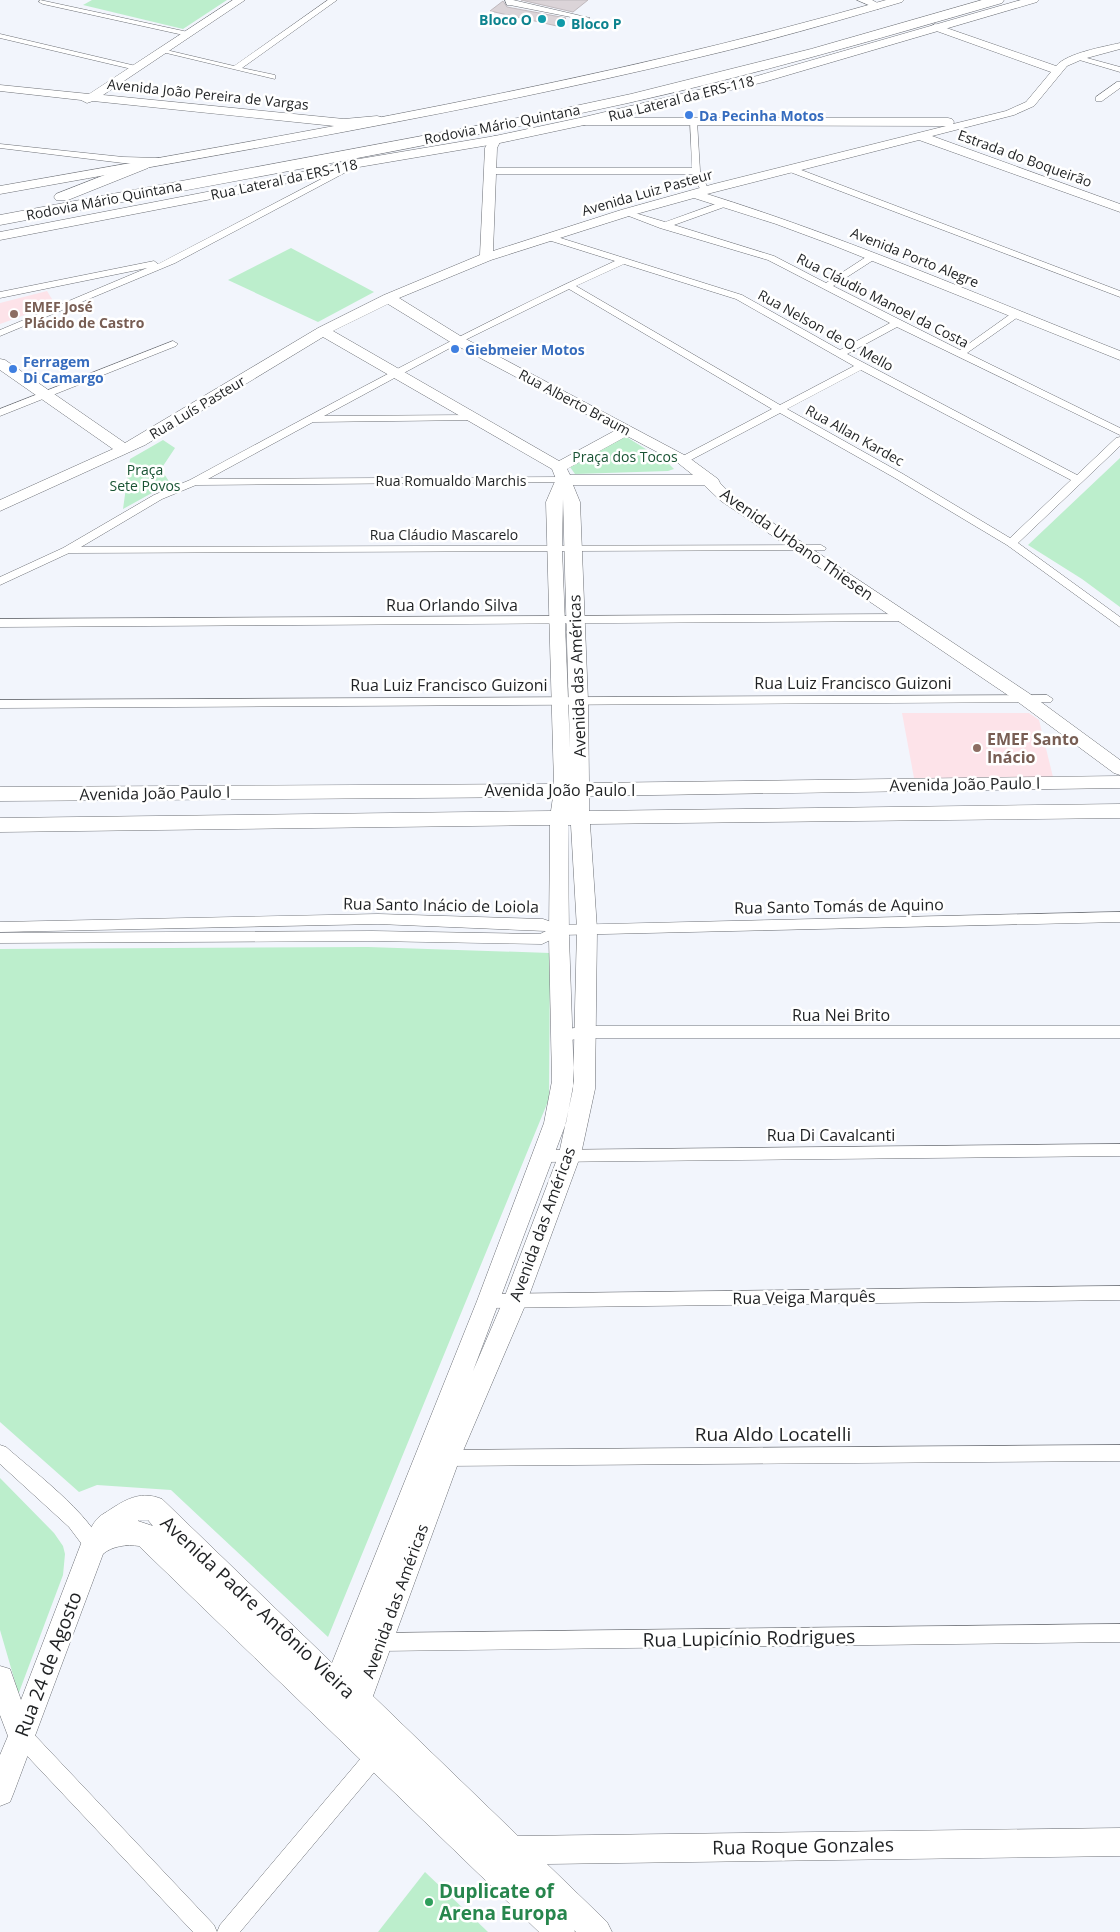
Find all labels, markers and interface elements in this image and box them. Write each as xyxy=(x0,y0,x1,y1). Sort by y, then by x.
place label: Bloco O xyxy=(479,10,532,29)
marker: Bloco O xyxy=(536,13,548,25)
place label: Bloco P xyxy=(571,14,622,33)
marker: Bloco P xyxy=(555,17,567,29)
street label: Rua Lateral da ERS-118 xyxy=(606,71,756,125)
street label: Avenida João Pereira de Vargas xyxy=(106,74,310,114)
street label: Rodovia Mário Quintana xyxy=(422,100,582,148)
place label: Da Pecinha Motos xyxy=(699,106,824,125)
marker: Da Pecinha Motos xyxy=(683,109,695,121)
street label: Estrada do Boqueirão xyxy=(955,125,1095,191)
street label: Rua Lateral da ERS-118 xyxy=(209,154,359,204)
street label: Avenida Luiz Pasteur xyxy=(579,164,715,220)
street label: Rodovia Mário Quintana xyxy=(24,176,184,224)
street label: Avenida Porto Alegre xyxy=(848,223,982,291)
street label: Rua Cláudio Manoel da Costa xyxy=(794,248,972,352)
street label: Rua Nelson de O. Mello xyxy=(755,285,897,375)
place label: EMEF José Plácido de Castro xyxy=(24,297,145,332)
marker: EMEF José Plácido de Castro xyxy=(8,308,20,320)
place label: Giebmeier Motos xyxy=(465,340,585,359)
marker: Giebmeier Motos xyxy=(449,343,461,355)
place label: Ferragem Di Camargo xyxy=(23,352,104,387)
marker: Ferragem Di Camargo xyxy=(7,363,19,375)
street label: Rua Alberto Braum xyxy=(516,364,634,440)
street label: Rua Luís Pasteur xyxy=(146,371,249,443)
street label: Rua Allan Kardec xyxy=(802,400,908,470)
park label: Praça dos Tocos xyxy=(572,447,678,466)
park label: Praça Sete Povos xyxy=(110,460,181,495)
street label: Rua Romualdo Marchis xyxy=(376,471,527,490)
street label: Avenida Urbano Thiesen xyxy=(716,483,878,605)
street label: Rua Cláudio Mascarelo xyxy=(370,525,518,544)
street label: Rua Orlando Silva xyxy=(386,594,518,616)
street label: Avenida das Américas xyxy=(563,594,591,758)
street label: Rua Luiz Francisco Guizoni xyxy=(754,672,952,694)
street label: Rua Luiz Francisco Guizoni xyxy=(350,674,548,696)
place label: EMEF Santo Inácio xyxy=(987,728,1079,768)
marker: EMEF Santo Inácio xyxy=(971,742,983,754)
street label: Avenida João Paulo I xyxy=(889,772,1041,796)
street label: Avenida João Paulo I xyxy=(485,779,636,801)
street label: Avenida João Paulo I xyxy=(79,781,231,805)
street label: Rua Santo Inácio de Loiola xyxy=(343,892,539,918)
street label: Rua Santo Tomás de Aquino xyxy=(734,893,944,919)
street label: Rua Nei Brito xyxy=(792,1004,890,1026)
street label: Rua Di Cavalcanti xyxy=(767,1124,895,1146)
street label: Avenida das Américas xyxy=(504,1144,580,1304)
street label: Rua Veiga Marquês xyxy=(732,1285,876,1309)
street label: Rua Aldo Locatelli xyxy=(695,1421,851,1447)
street label: Avenida Padre Antônio Vieira xyxy=(155,1510,361,1704)
street label: Avenida das Américas xyxy=(357,1521,433,1681)
street label: Rua 24 de Agosto xyxy=(8,1588,88,1740)
street label: Rua Lupicínio Rodrigues xyxy=(642,1623,856,1653)
street label: Rua Roque Gonzales xyxy=(712,1831,894,1861)
place label: Duplicate of Arena Europa xyxy=(439,1878,568,1926)
marker: Duplicate of Arena Europa xyxy=(423,1896,435,1908)

